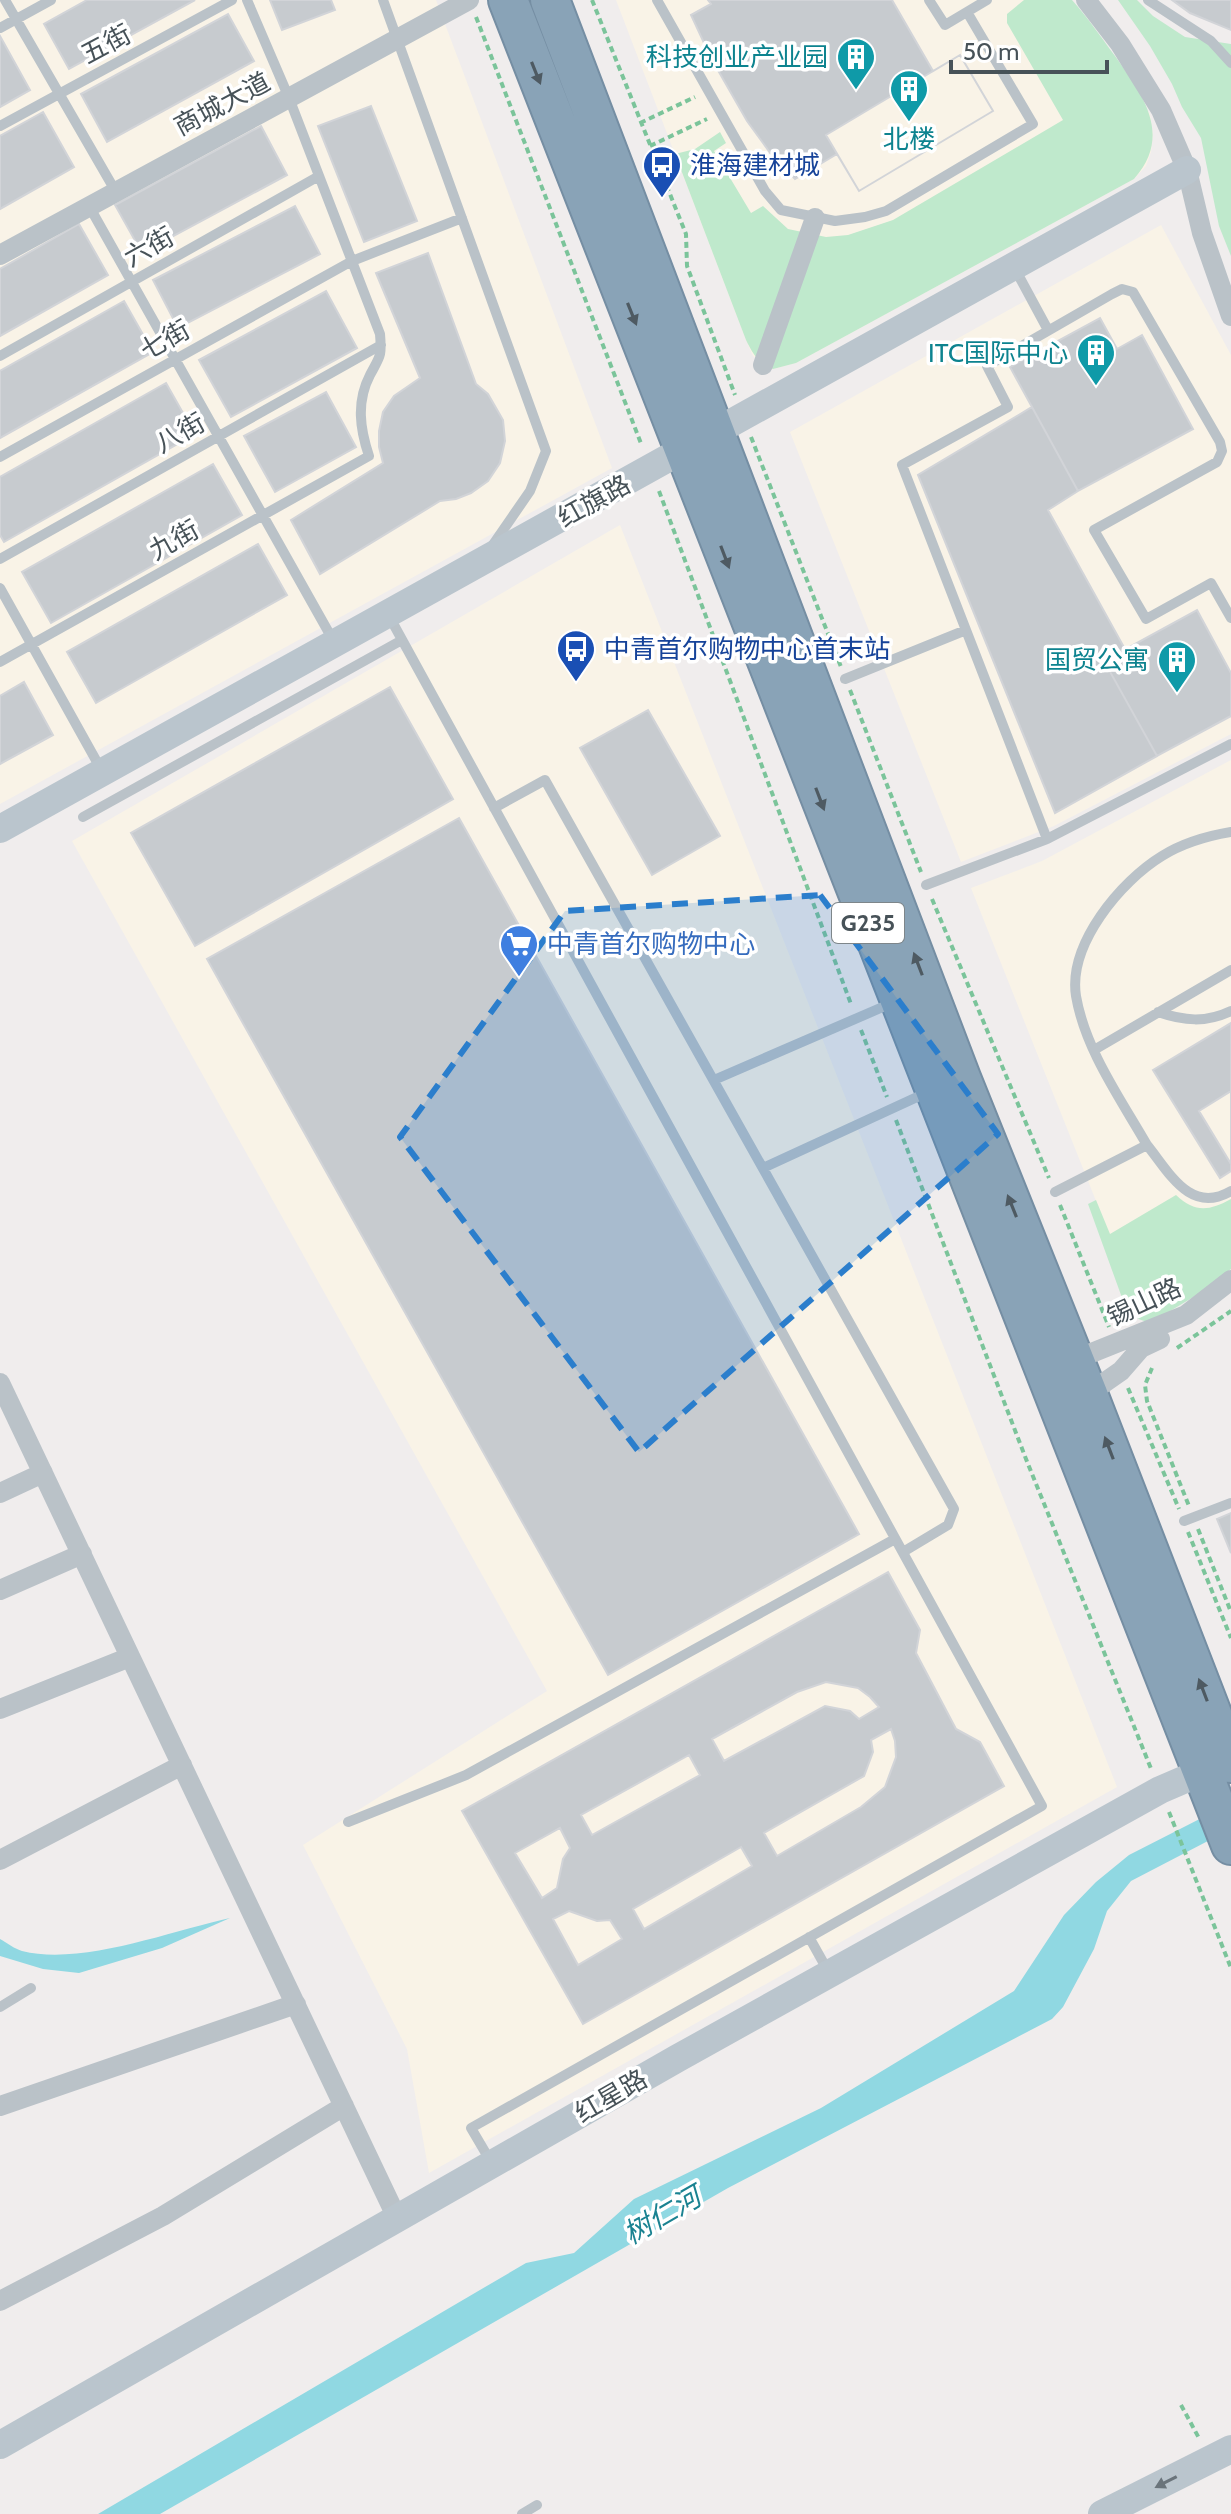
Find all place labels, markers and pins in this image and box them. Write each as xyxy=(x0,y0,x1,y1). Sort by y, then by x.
building icon: 科技创业产业园 xyxy=(835,36,877,91)
place label: 科技创业产业园 xyxy=(646,41,828,73)
building icon: 北楼 xyxy=(888,68,930,123)
place label: 北楼 xyxy=(883,123,935,155)
bus stop icon: 淮海建材城 xyxy=(641,144,683,199)
place label: 淮海建材城 xyxy=(690,149,820,181)
building icon: ITC国际中心 xyxy=(1075,332,1117,387)
place label: ITC国际中心 xyxy=(928,337,1068,369)
bus stop icon: 中青首尔购物中心首末站 xyxy=(555,628,597,683)
place label: 中青首尔购物中心首末站 xyxy=(604,633,890,665)
building icon: 国贸公寓 xyxy=(1156,639,1198,694)
place label: 国贸公寓 xyxy=(1045,644,1149,676)
supermarket icon: 中青首尔购物中心 xyxy=(498,923,540,978)
place label: 中青首尔购物中心 xyxy=(547,928,755,960)

